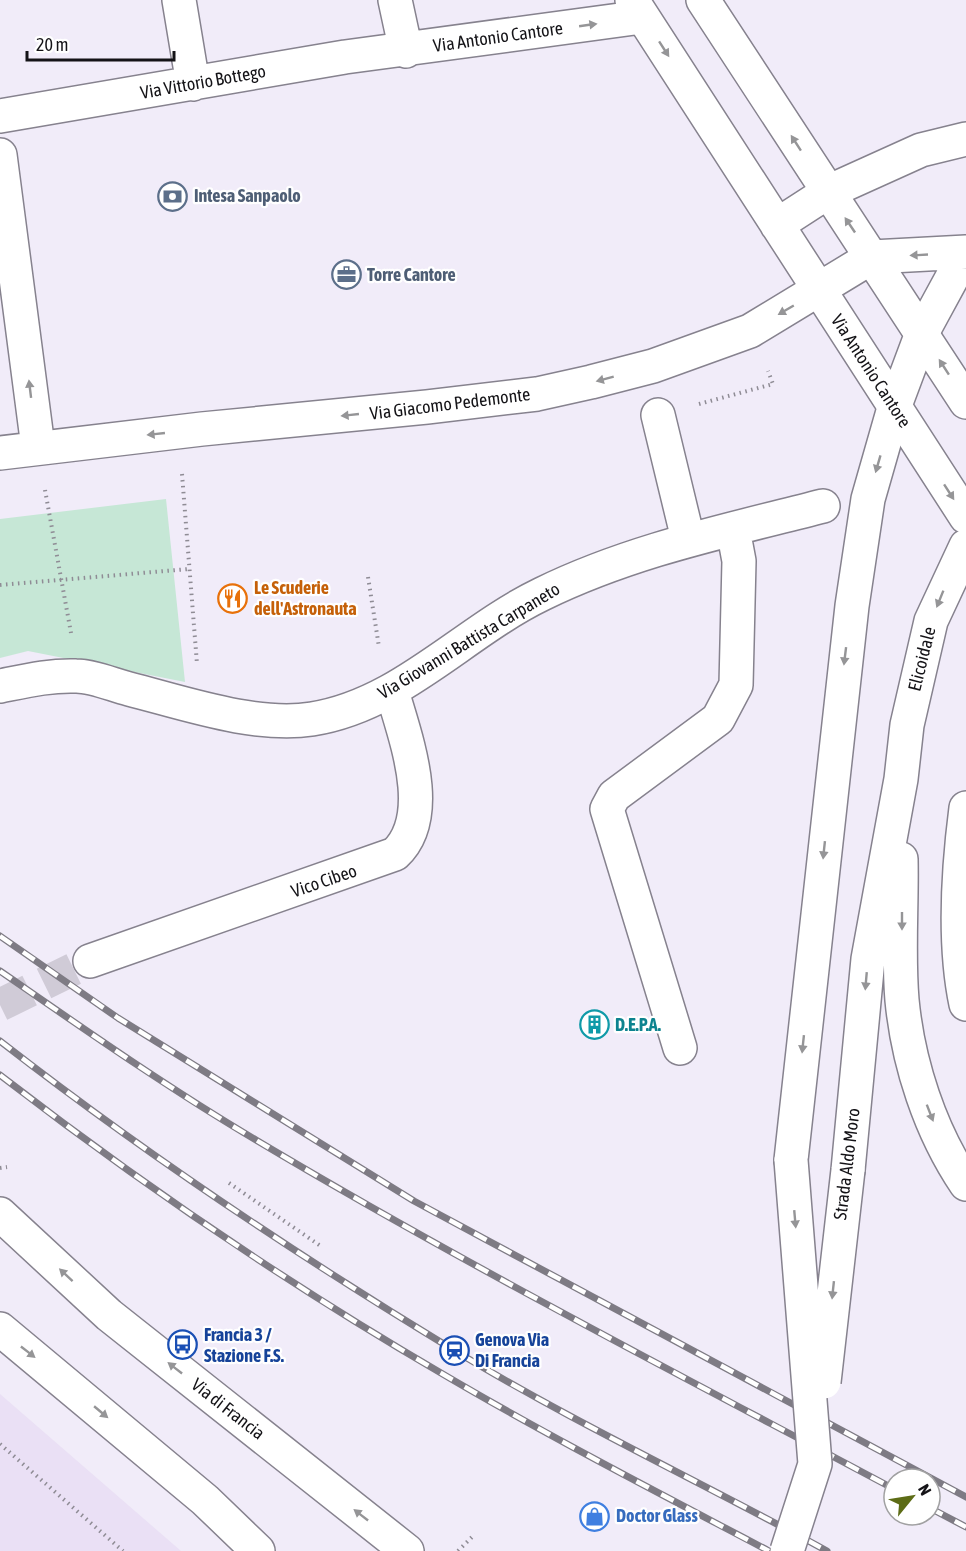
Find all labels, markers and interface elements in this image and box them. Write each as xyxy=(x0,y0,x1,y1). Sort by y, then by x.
street label: Via Antonio Cantore xyxy=(432,17,564,56)
one-way arrow xyxy=(579,20,598,29)
scale bar xyxy=(27,24,174,62)
text: 20 m xyxy=(36,34,68,55)
one-way arrow xyxy=(658,41,669,57)
street label: Via Vittorio Bottego xyxy=(139,60,267,103)
one-way arrow xyxy=(791,135,802,151)
bank icon: Intesa Sanpaolo xyxy=(157,180,189,212)
place label: Intesa Sanpaolo xyxy=(194,185,301,206)
one-way arrow xyxy=(844,217,856,233)
one-way arrow xyxy=(909,250,928,259)
office icon: Torre Cantore xyxy=(330,259,362,291)
place label: Torre Cantore xyxy=(367,264,456,285)
one-way arrow xyxy=(778,305,794,316)
street label: Via Antonio Cantore xyxy=(827,310,916,431)
one-way arrow xyxy=(939,359,950,375)
one-way arrow xyxy=(596,374,614,384)
one-way arrow xyxy=(26,380,35,399)
street label: Via Giacomo Pedemonte xyxy=(368,383,531,424)
one-way arrow xyxy=(340,410,359,420)
one-way arrow xyxy=(146,430,165,439)
one-way arrow xyxy=(873,455,882,473)
one-way arrow xyxy=(944,484,955,500)
place label: Le Scuderie dell'Astronauta xyxy=(254,577,357,619)
street label: Via Giovanni Battista Carpaneto xyxy=(374,578,563,703)
restaurant icon: Le Scuderie dell'Astronauta xyxy=(217,582,249,614)
one-way arrow xyxy=(935,590,945,608)
street label: Elicoidale xyxy=(903,625,940,693)
one-way arrow xyxy=(841,646,850,665)
one-way arrow xyxy=(819,840,828,859)
street label: Vico Cibeo xyxy=(288,860,359,902)
one-way arrow xyxy=(897,912,907,931)
one-way arrow xyxy=(861,972,871,991)
building icon: D.E.P.A. xyxy=(578,1009,610,1041)
place label: D.E.P.A. xyxy=(615,1014,661,1035)
one-way arrow xyxy=(798,1034,808,1053)
one-way arrow xyxy=(925,1104,935,1122)
street label: Strada Aldo Moro xyxy=(829,1107,864,1221)
one-way arrow xyxy=(791,1209,800,1228)
one-way arrow xyxy=(60,1269,74,1283)
one-way arrow xyxy=(828,1281,838,1300)
place label: Francia 3 / Stazione F.S. xyxy=(204,1324,284,1366)
bus stop icon: Francia 3 / Stazione F.S. xyxy=(167,1329,199,1361)
place label: Genova Via Di Francia xyxy=(475,1329,549,1371)
station icon: Genova Via Di Francia xyxy=(438,1334,470,1366)
one-way arrow xyxy=(20,1345,36,1358)
one-way arrow xyxy=(168,1362,183,1374)
street label: Via di Francia xyxy=(188,1374,269,1444)
one-way arrow xyxy=(93,1405,108,1418)
north arrow xyxy=(882,1467,942,1527)
text: N xyxy=(915,1481,935,1498)
shop icon: Doctor Glass xyxy=(579,1500,611,1532)
place label: Doctor Glass xyxy=(616,1505,698,1526)
one-way arrow xyxy=(354,1509,369,1521)

